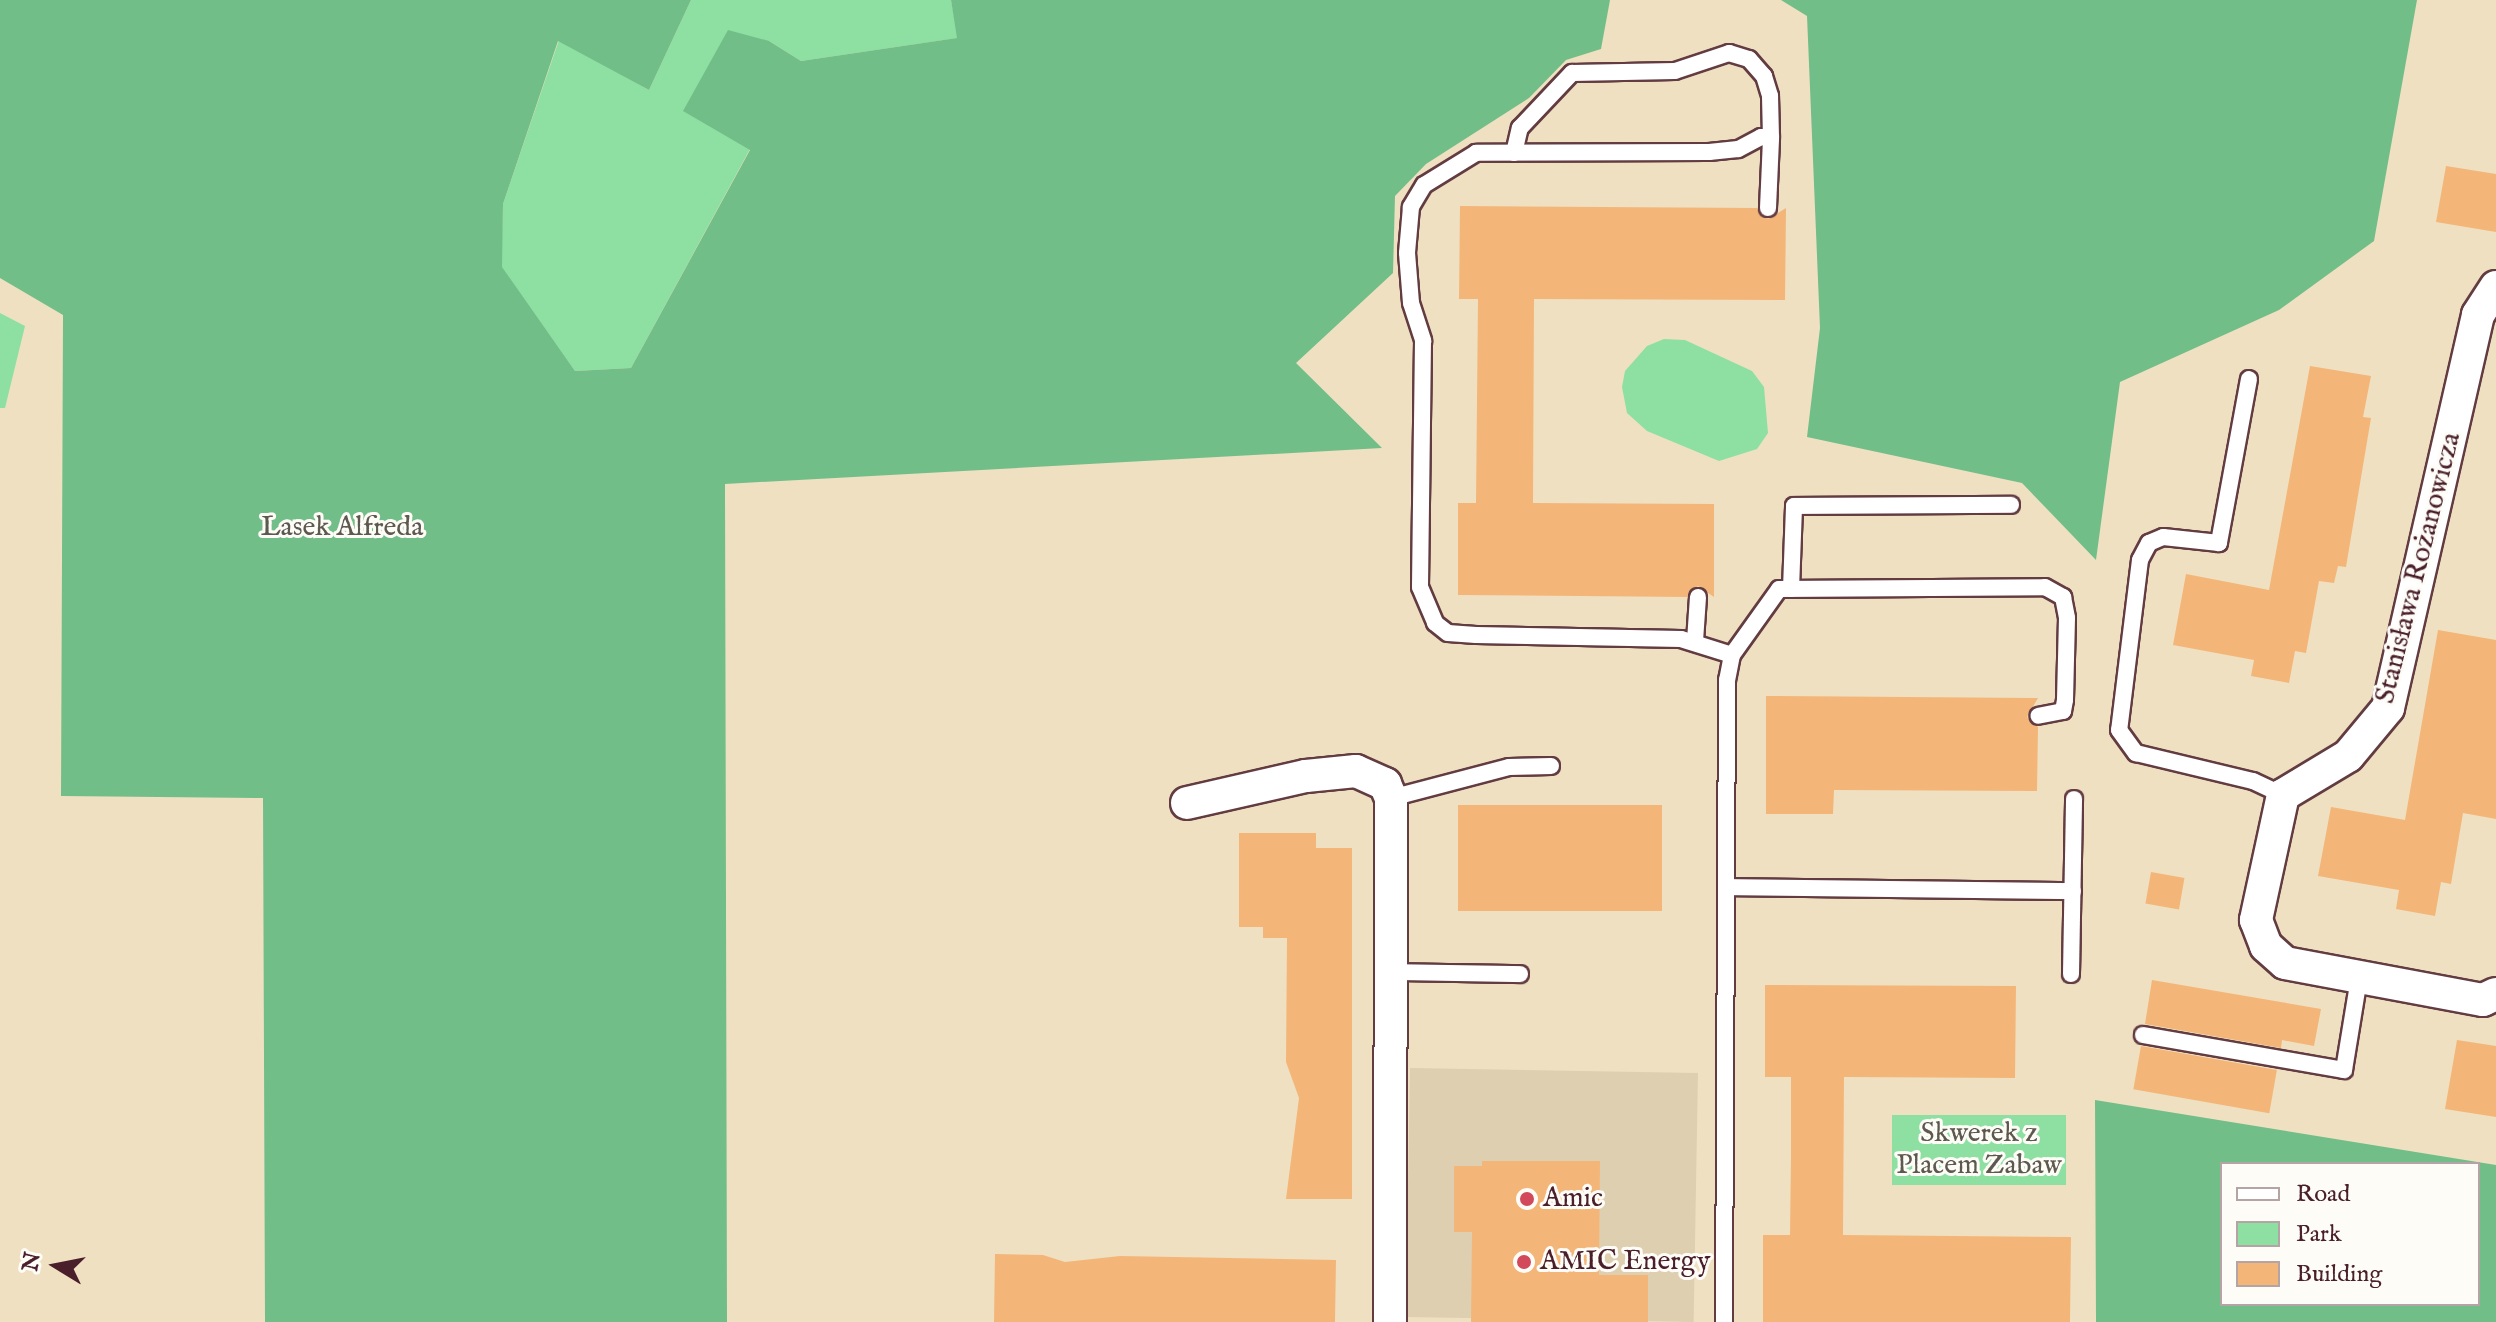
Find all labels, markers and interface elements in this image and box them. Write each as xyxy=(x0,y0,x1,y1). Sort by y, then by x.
street label: Stanisława Rożanowicza xyxy=(2369,429,2469,707)
park label: Lasek Alfreda xyxy=(261,511,423,545)
park label: Skwerek z Placem Zabaw xyxy=(1896,1117,2062,1183)
legend xyxy=(2220,1162,2480,1306)
text: Road xyxy=(2296,1179,2350,1210)
place label: Amic xyxy=(1543,1182,1603,1216)
marker: Amic xyxy=(1518,1190,1536,1208)
text: Park xyxy=(2296,1219,2342,1250)
north arrow xyxy=(16,1226,96,1306)
place label: AMIC Energy xyxy=(1540,1245,1710,1279)
text: N xyxy=(17,1250,48,1274)
marker: AMIC Energy xyxy=(1515,1253,1533,1271)
text: Building xyxy=(2296,1259,2382,1290)

